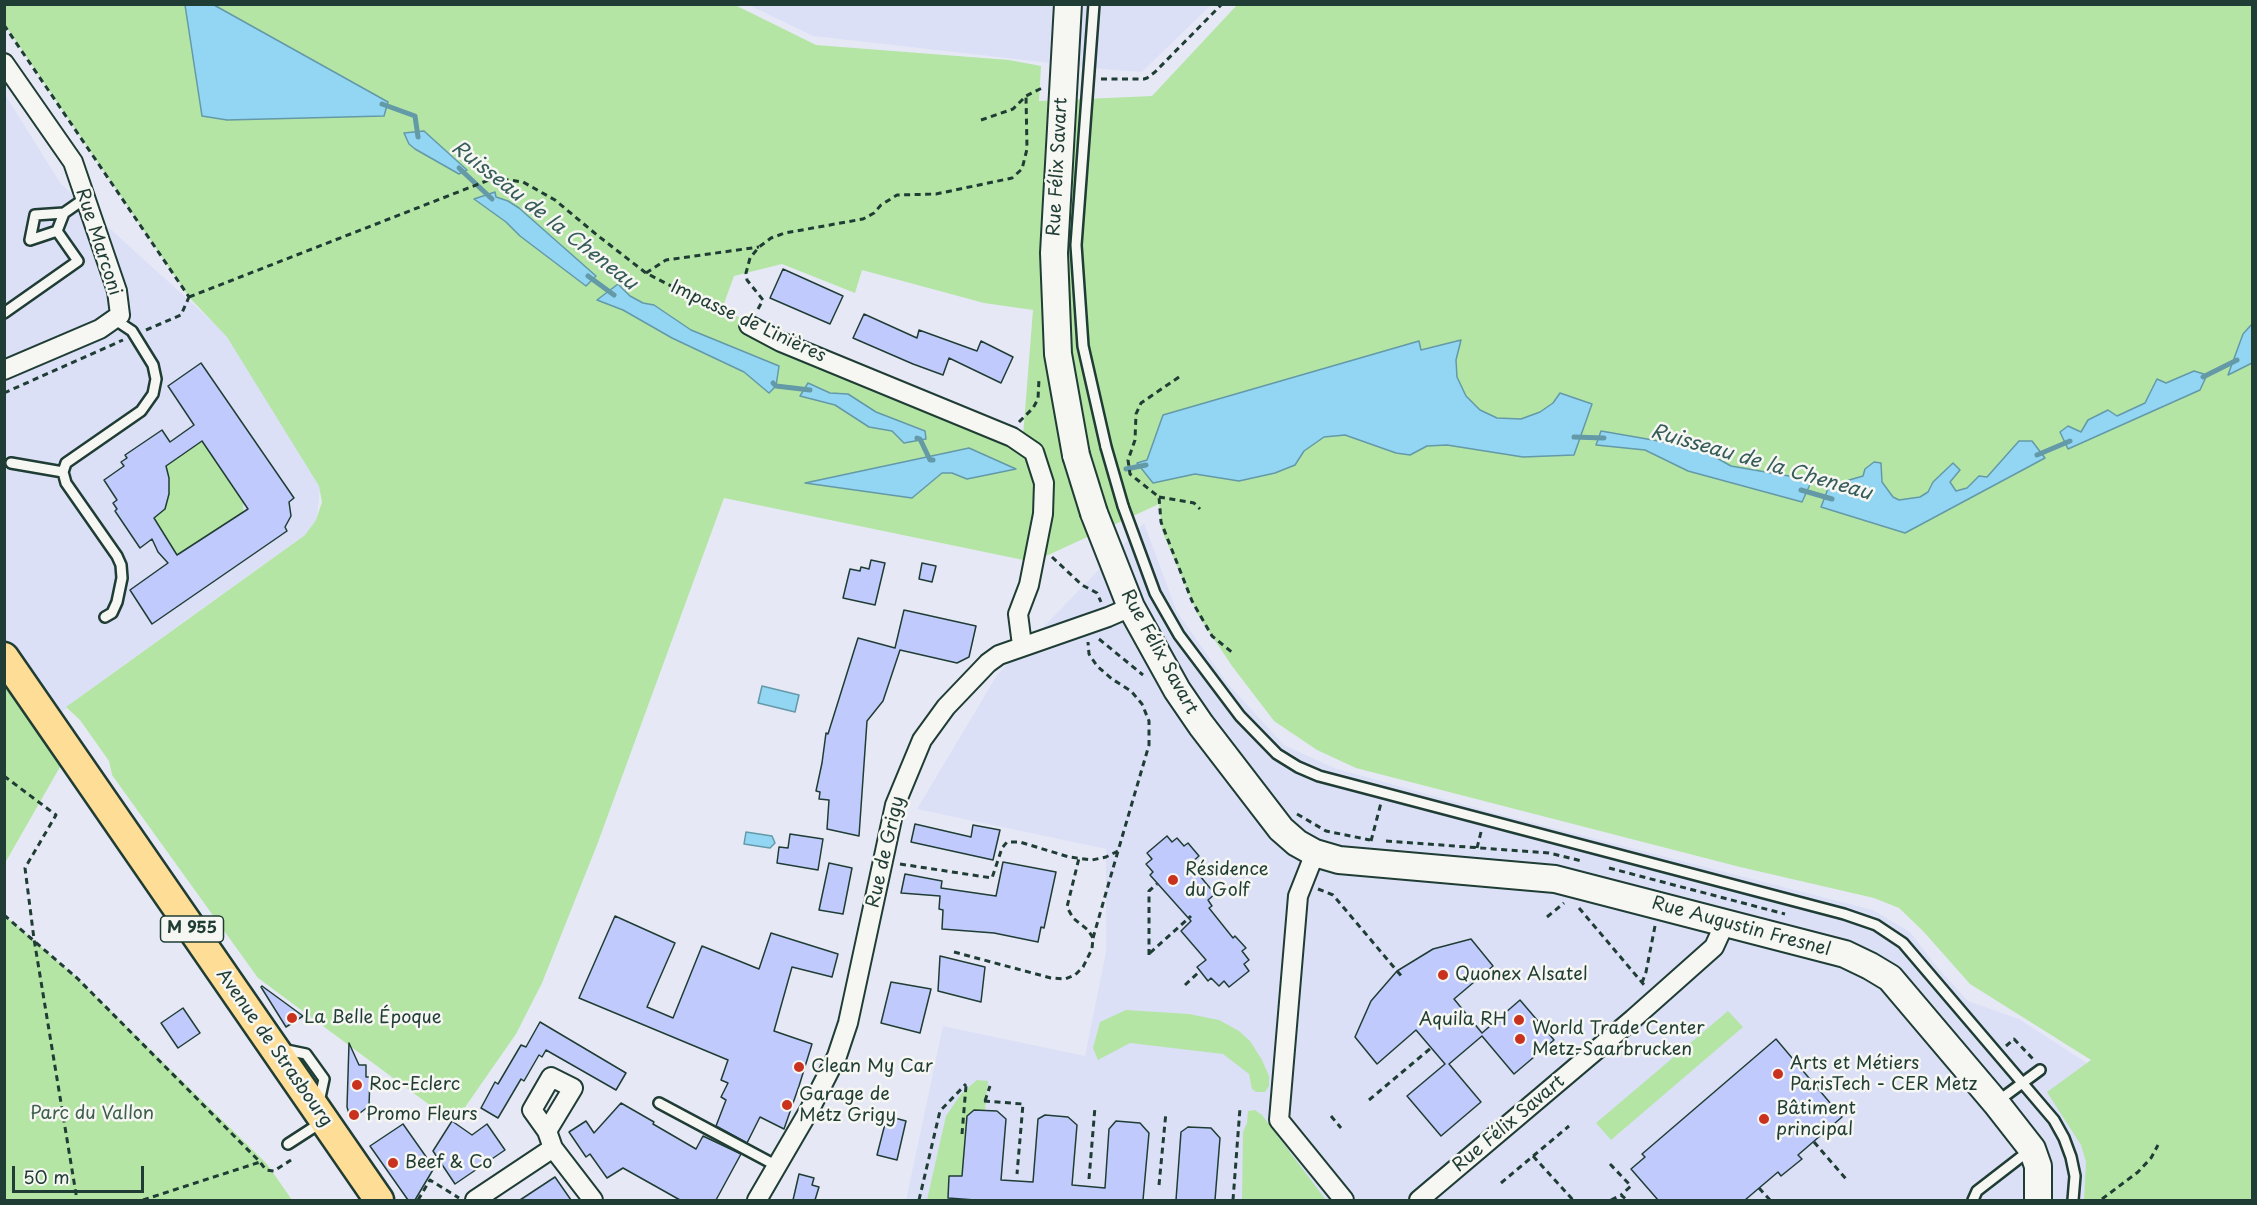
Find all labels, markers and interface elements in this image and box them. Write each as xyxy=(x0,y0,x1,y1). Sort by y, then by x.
street label: Rue Félix Savart xyxy=(1044,97,1072,237)
water label: Ruisseau de la Cheneau xyxy=(447,136,641,296)
street label: Rue Marconi xyxy=(71,186,125,298)
street label: Impasse de Linières xyxy=(667,277,829,367)
water label: Ruisseau de la Cheneau xyxy=(1648,420,1874,506)
street label: Rue Félix Savart xyxy=(1116,586,1202,718)
street label: Rue de Grigy xyxy=(863,794,909,910)
place label: Résidence du Golf xyxy=(1185,859,1269,902)
marker: Résidence du Golf xyxy=(1166,873,1180,887)
street label: Rue Augustin Fresnel xyxy=(1649,893,1833,961)
road number: M 955 xyxy=(160,916,224,942)
place label: Quonex Alsatel xyxy=(1455,964,1588,986)
street label: Avenue de Strasbourg xyxy=(211,965,337,1131)
marker: Quonex Alsatel xyxy=(1436,968,1450,982)
place label: La Belle Époque xyxy=(304,1007,442,1029)
place label: Aquila RH xyxy=(1419,1009,1507,1031)
marker: La Belle Époque xyxy=(285,1011,299,1025)
marker: Aquila RH xyxy=(1512,1013,1526,1027)
place label: World Trade Center Metz-Saarbrucken xyxy=(1532,1018,1705,1060)
marker: World Trade Center Metz-Saarbrucken xyxy=(1513,1032,1527,1046)
place label: Arts et Métiers ParisTech - CER Metz xyxy=(1790,1053,1977,1096)
place label: Clean My Car xyxy=(811,1056,933,1078)
marker: Clean My Car xyxy=(792,1060,806,1074)
marker: Arts et Métiers ParisTech - CER Metz xyxy=(1771,1067,1785,1081)
street label: Rue Félix Savart xyxy=(1449,1071,1569,1177)
place label: Roc-Eclerc xyxy=(369,1074,460,1096)
marker: Roc-Eclerc xyxy=(350,1078,364,1092)
place label: Garage de Metz Grigy xyxy=(799,1084,896,1126)
marker: Garage de Metz Grigy xyxy=(780,1098,794,1112)
place label: Bâtiment principal xyxy=(1776,1098,1856,1140)
park label: Parc du Vallon xyxy=(30,1103,154,1125)
place label: Promo Fleurs xyxy=(366,1104,478,1126)
marker: Promo Fleurs xyxy=(347,1108,361,1122)
marker: Bâtiment principal xyxy=(1757,1112,1771,1126)
place label: Beef & Co xyxy=(405,1152,493,1174)
scale bar xyxy=(15,1154,147,1192)
marker: Beef & Co xyxy=(386,1156,400,1170)
text: 50 m xyxy=(23,1163,70,1190)

